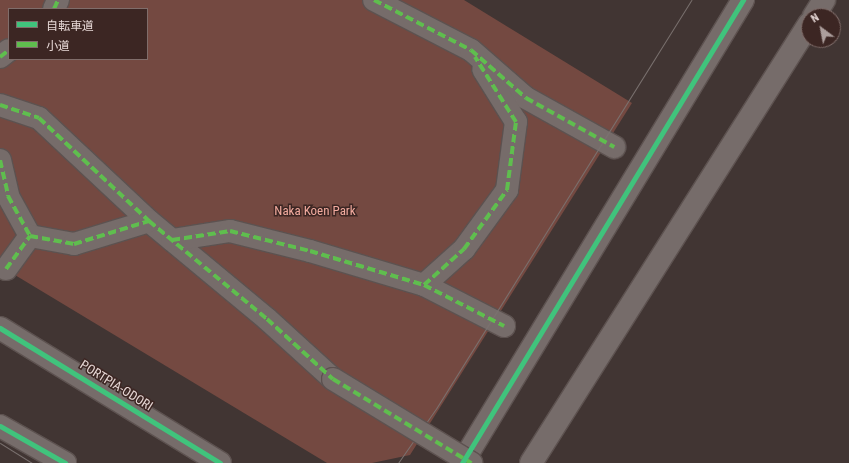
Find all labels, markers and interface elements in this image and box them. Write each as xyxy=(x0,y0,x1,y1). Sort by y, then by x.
legend xyxy=(8,8,148,60)
north arrow xyxy=(801,8,841,48)
text: N xyxy=(809,11,821,26)
text: 自転車道 xyxy=(46,19,94,33)
text: 小道 xyxy=(46,39,70,53)
park label: Naka Koen Park xyxy=(274,203,356,219)
street label: PORTPIA-ODORI xyxy=(77,357,155,415)

